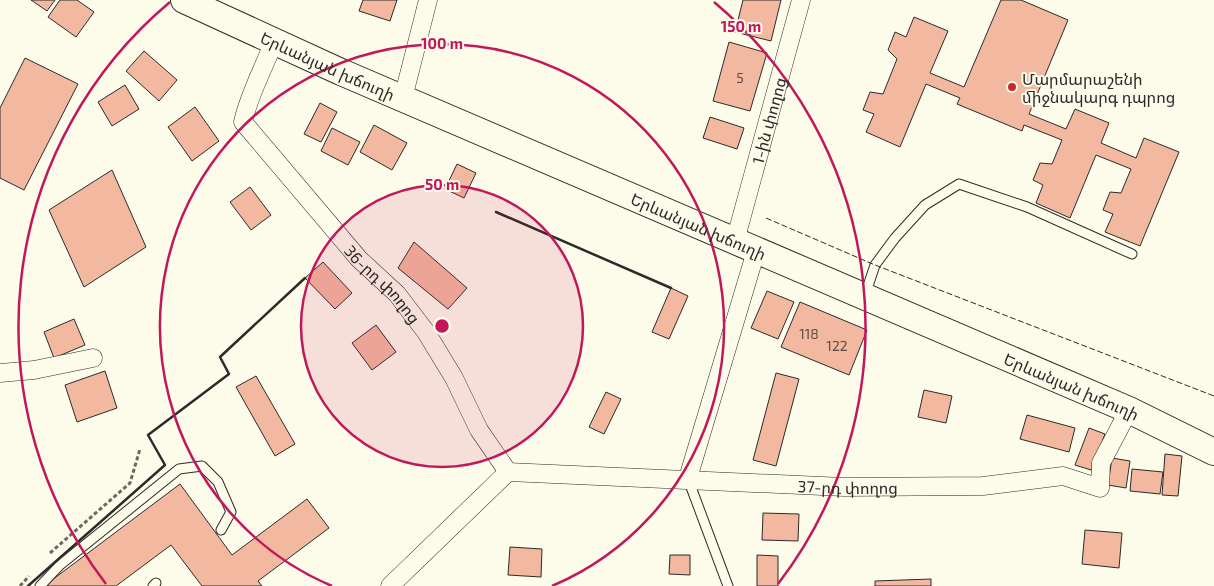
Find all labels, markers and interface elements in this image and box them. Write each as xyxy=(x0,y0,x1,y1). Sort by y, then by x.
text: 150 m xyxy=(721,17,761,35)
street label: Երևանյան խճուղի xyxy=(258,27,398,104)
text: 100 m xyxy=(421,34,463,52)
house number: 5 xyxy=(736,69,744,86)
place label: Մարմարաշենի միջնակարգ դպրոց xyxy=(1022,69,1175,107)
street label: 1-ին փողոց xyxy=(747,75,790,166)
marker: Մարմարաշենի միջնակարգ դպրոց xyxy=(1006,81,1018,93)
text: 50 m xyxy=(425,175,459,193)
street label: Երևանյան խճուղի xyxy=(628,188,769,264)
street label: 36-րդ փողոց xyxy=(341,241,425,327)
centre of rings xyxy=(433,317,451,335)
house number: 118 xyxy=(799,325,819,342)
house number: 122 xyxy=(826,337,848,354)
street label: Երևանյան խճուղի xyxy=(1001,348,1143,424)
street label: 37-րդ փողոց xyxy=(797,475,898,497)

